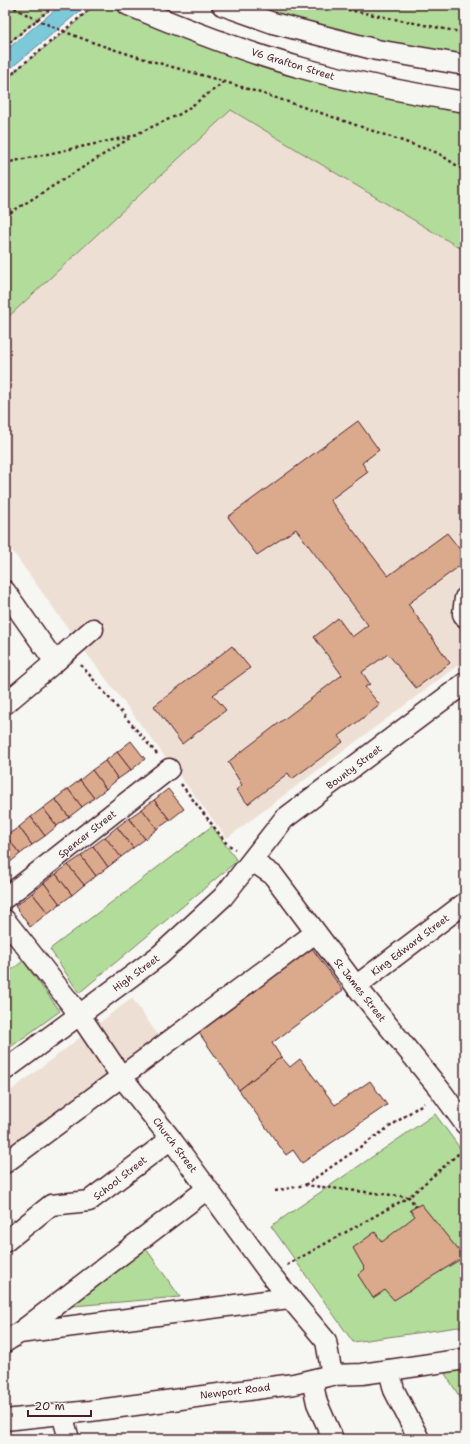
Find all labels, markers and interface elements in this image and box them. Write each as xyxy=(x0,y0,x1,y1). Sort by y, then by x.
street label: V6 Grafton Street xyxy=(250,45,336,83)
street label: Bounty Street xyxy=(324,742,384,792)
street label: Spencer Street xyxy=(55,807,119,861)
street label: King Edward Street xyxy=(368,911,452,979)
street label: High Street xyxy=(110,952,162,994)
street label: St James Street xyxy=(331,956,389,1024)
street label: Church Street xyxy=(150,1115,200,1175)
street label: School Street xyxy=(91,1153,149,1203)
street label: Newport Road xyxy=(199,1380,271,1402)
scale bar xyxy=(28,1392,91,1418)
text: 20 m xyxy=(34,1398,65,1414)

